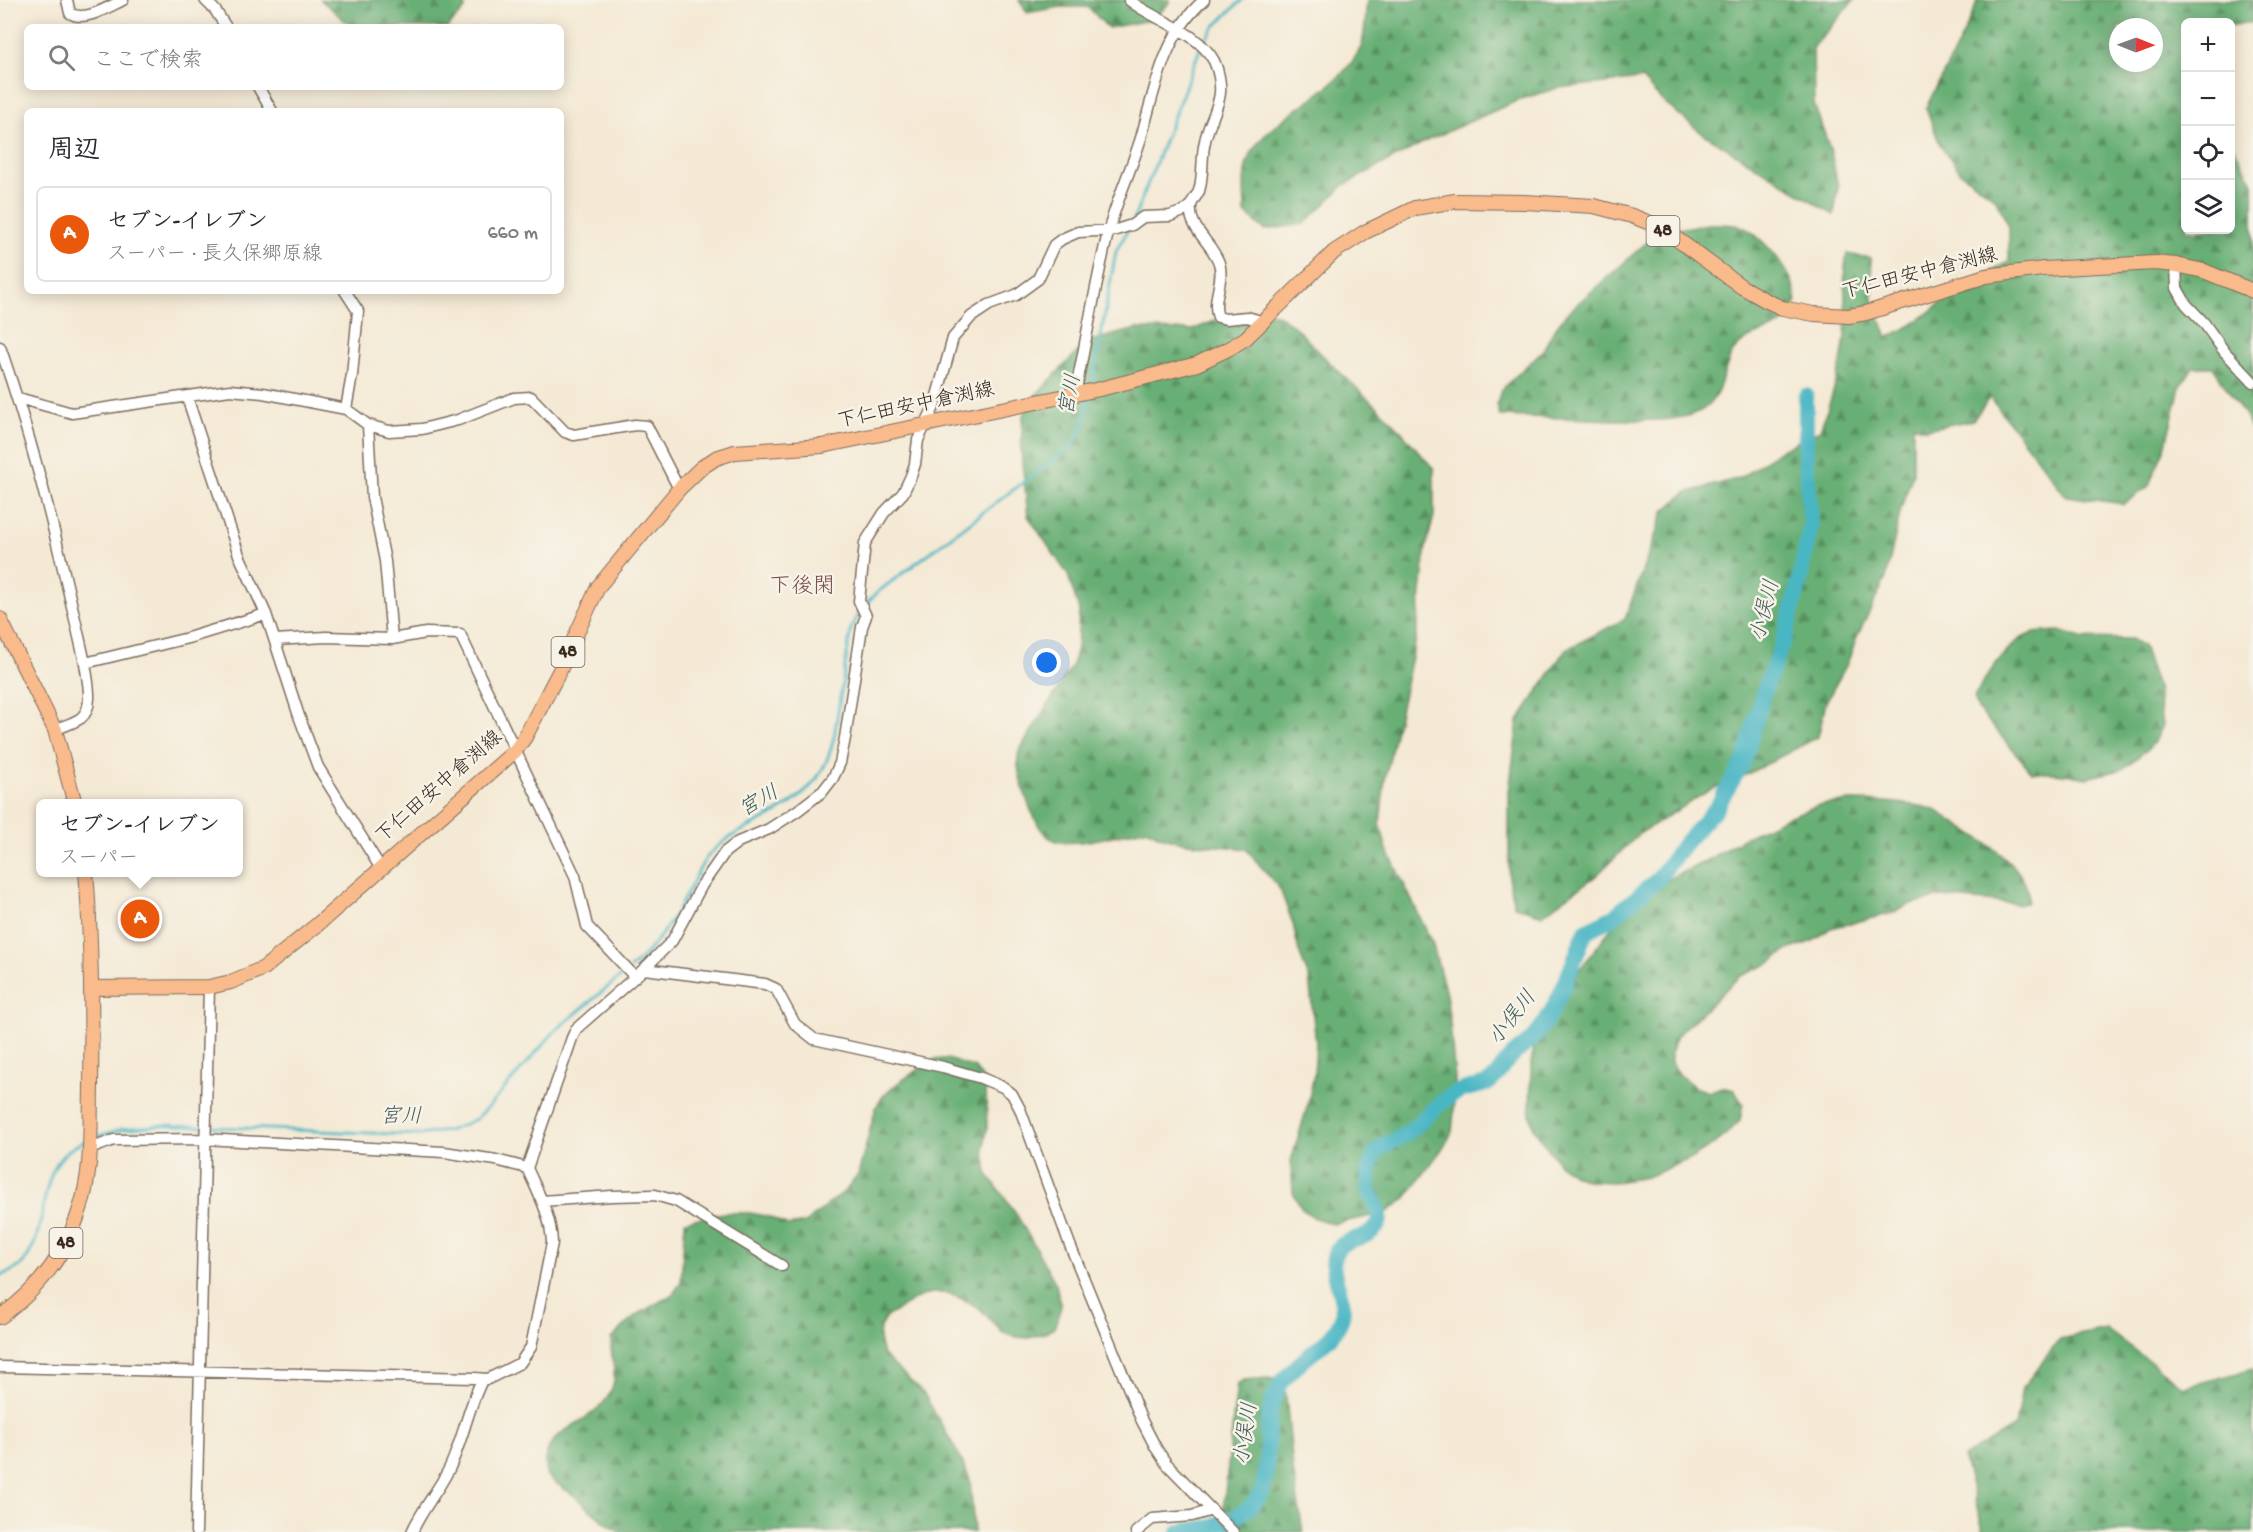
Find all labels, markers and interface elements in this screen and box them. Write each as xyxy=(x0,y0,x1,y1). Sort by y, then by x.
north arrow xyxy=(2109,18,2163,72)
map controls xyxy=(2181,18,2235,234)
button: + xyxy=(2181,18,2235,72)
search box xyxy=(24,24,564,90)
icon: search xyxy=(45,41,78,74)
text: ここで検索 xyxy=(93,49,203,75)
button: − xyxy=(2181,72,2235,126)
button: locate xyxy=(2181,126,2235,180)
text: 周辺 xyxy=(48,137,100,168)
button: layers xyxy=(2181,180,2235,234)
text: セブン-イレブン xyxy=(107,210,268,236)
road number: 48 xyxy=(1646,216,1680,246)
text: A xyxy=(64,223,75,246)
text: 660 m xyxy=(487,223,538,246)
street label: 下仁田安中倉渕線 xyxy=(1839,243,2000,306)
text: スーパー · 長久保郷原線 xyxy=(107,244,322,267)
water label: 宮川 xyxy=(1055,372,1088,418)
street label: 下仁田安中倉渕線 xyxy=(835,377,997,435)
district label: 下後閑 xyxy=(769,574,835,601)
water label: 小俣川 xyxy=(1746,577,1787,645)
road number: 48 xyxy=(552,637,584,667)
your location xyxy=(1032,648,1061,677)
street label: 下仁田安中倉渕線 xyxy=(371,725,508,849)
water label: 宮川 xyxy=(735,781,784,824)
popup xyxy=(36,799,243,877)
text: セブン-イレブン xyxy=(59,814,220,840)
text: スーパー xyxy=(59,848,138,871)
pin: A xyxy=(120,896,160,942)
water label: 小俣川 xyxy=(1484,986,1543,1052)
water label: 宮川 xyxy=(380,1105,422,1131)
road number: 48 xyxy=(50,1228,82,1258)
water label: 小俣川 xyxy=(1230,1401,1265,1467)

